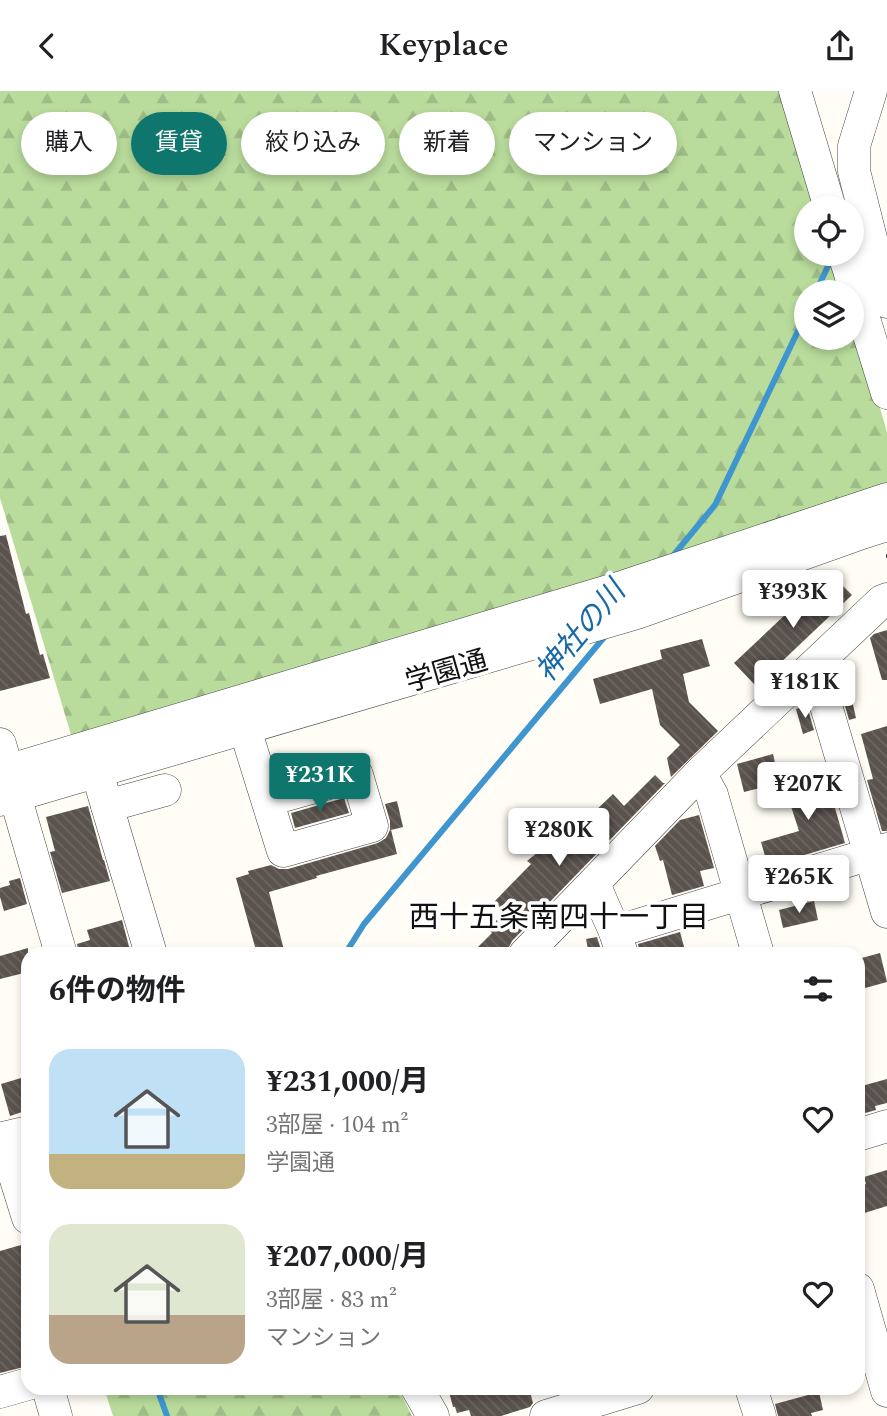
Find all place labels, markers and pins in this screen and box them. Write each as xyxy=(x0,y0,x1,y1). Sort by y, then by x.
pin: ¥393K xyxy=(744,571,842,630)
pin: ¥181K xyxy=(756,661,854,720)
pin: ¥231K xyxy=(271,753,369,813)
pin: ¥207K xyxy=(759,763,857,822)
pin: ¥280K xyxy=(510,809,608,868)
pin: ¥265K xyxy=(750,855,848,915)

